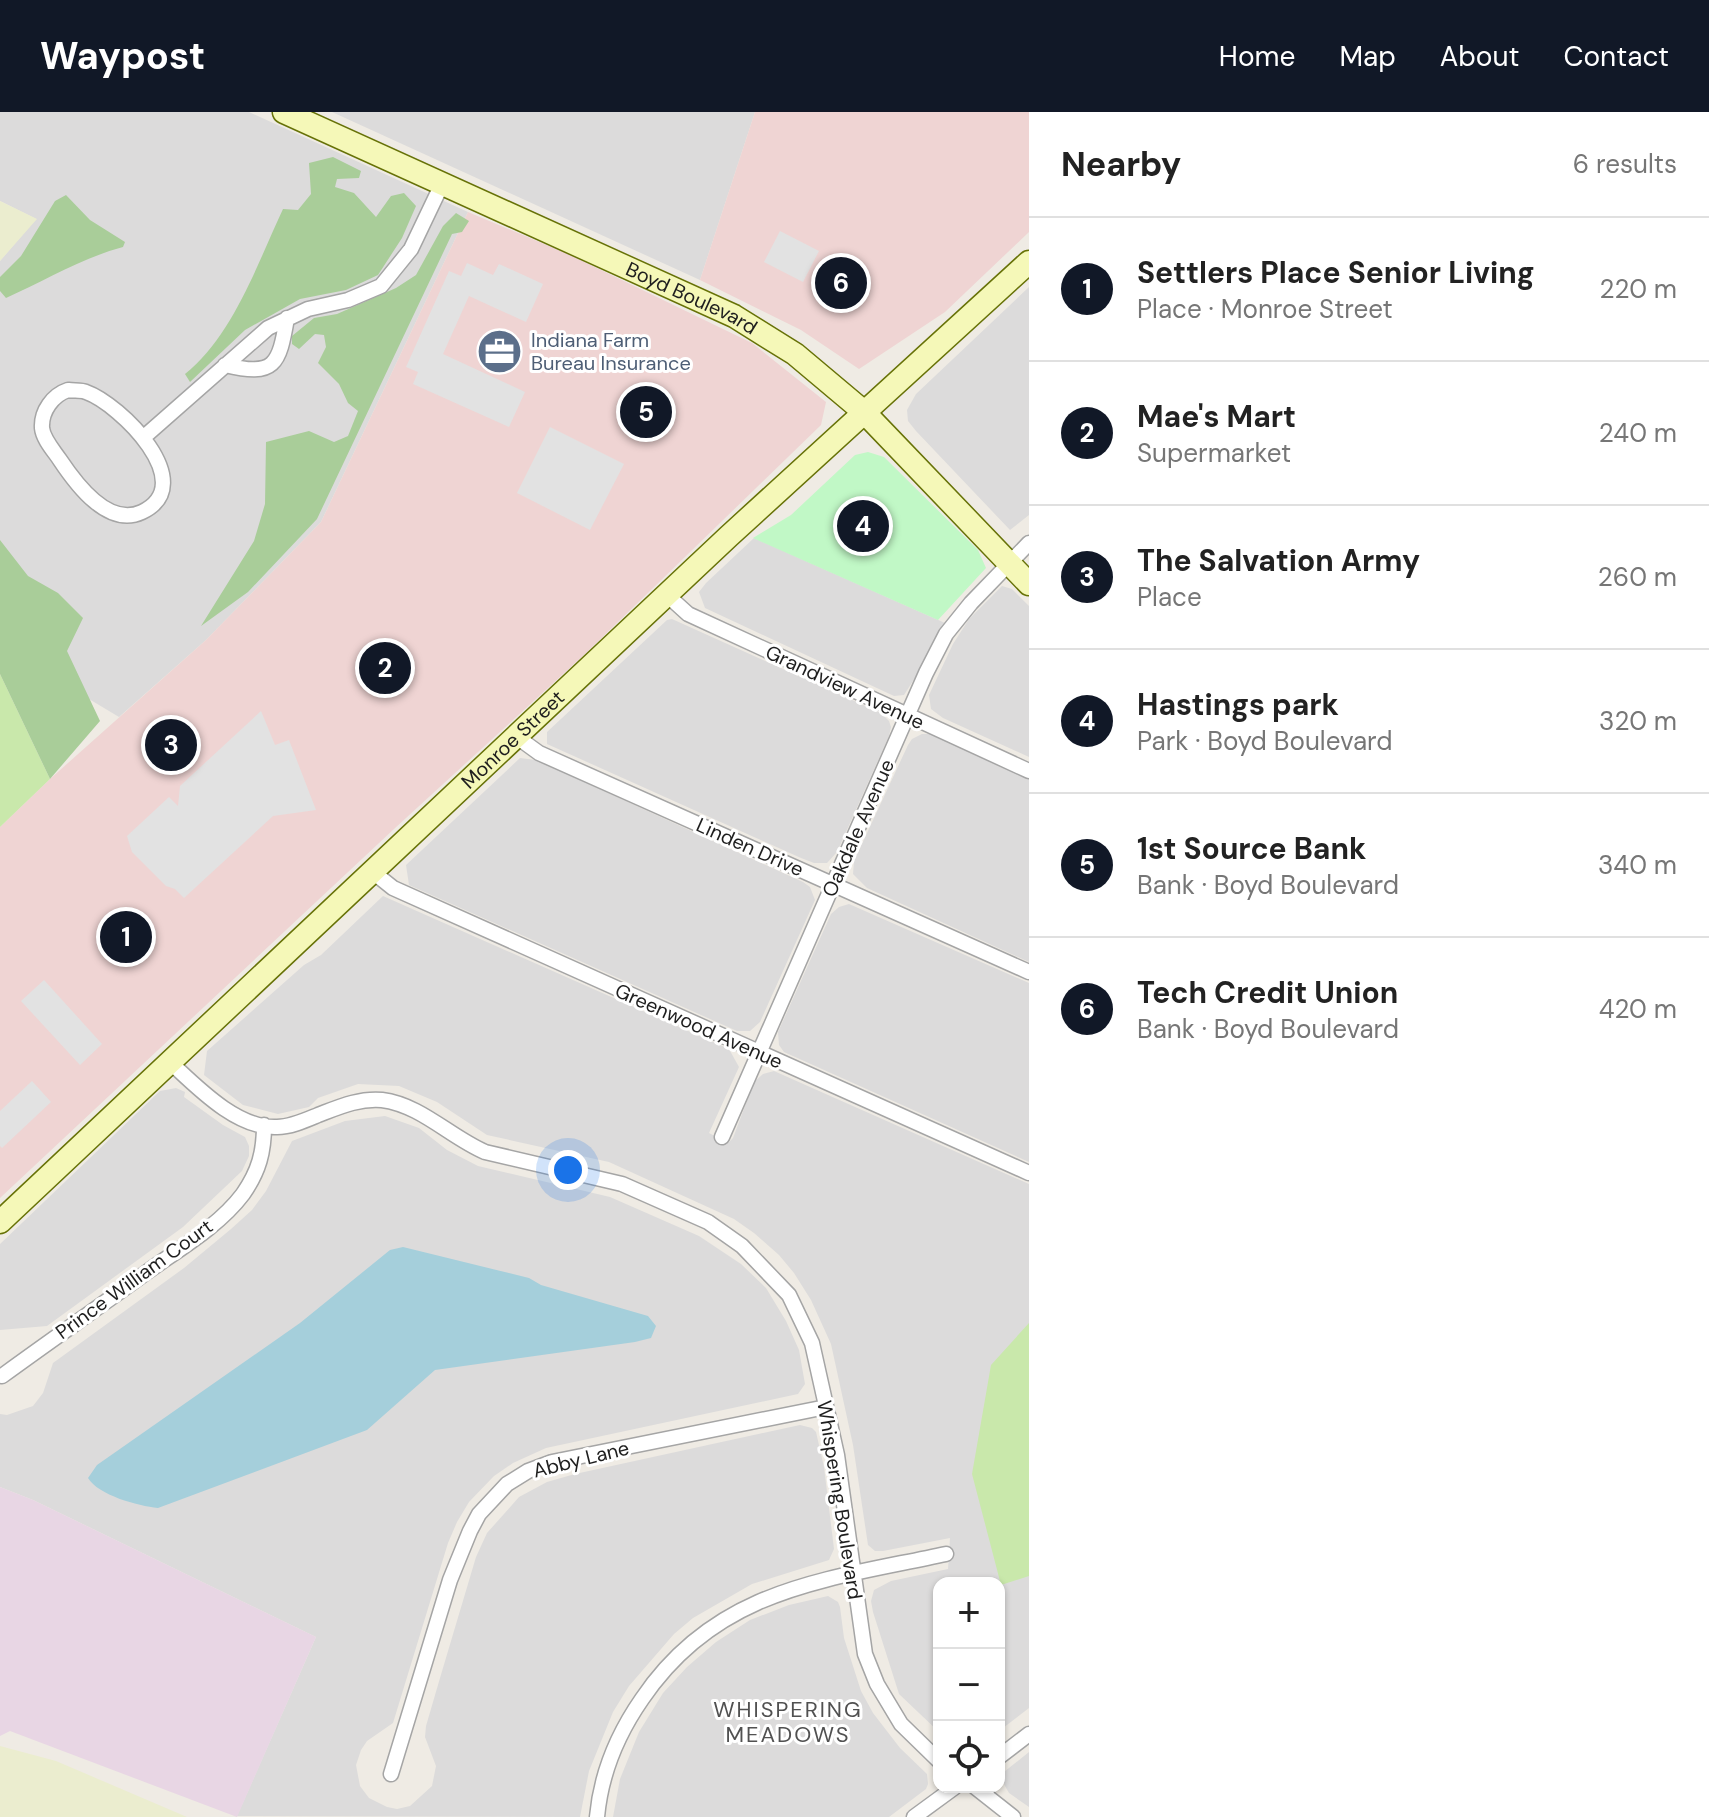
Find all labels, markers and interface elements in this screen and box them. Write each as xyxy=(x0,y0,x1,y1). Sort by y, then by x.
text: Waypost xyxy=(40,31,205,81)
text: Home xyxy=(1219,38,1295,75)
text: Map xyxy=(1339,38,1396,75)
text: About xyxy=(1440,38,1519,75)
text: Contact xyxy=(1563,38,1669,75)
text: Nearby xyxy=(1061,142,1181,187)
text: 6 results xyxy=(1573,147,1677,181)
pin: 6 xyxy=(815,253,867,313)
text: Settlers Place Senior Living xyxy=(1137,253,1535,292)
street label: Boyd Boulevard xyxy=(622,256,762,340)
text: 1 xyxy=(1082,272,1092,306)
text: 220 m xyxy=(1599,272,1677,306)
text: Place · Monroe Street xyxy=(1137,292,1393,326)
office icon: Indiana Farm Bureau Insurance xyxy=(476,327,524,375)
place label: Indiana Farm Bureau Insurance xyxy=(531,327,691,376)
pin: 5 xyxy=(620,382,672,442)
text: Mae's Mart xyxy=(1137,397,1296,436)
text: 2 xyxy=(1079,416,1095,450)
text: 240 m xyxy=(1599,416,1677,450)
text: Supermarket xyxy=(1137,436,1291,470)
pin: 4 xyxy=(837,496,889,556)
text: The Salvation Army xyxy=(1137,541,1420,580)
text: 3 xyxy=(1079,560,1095,594)
text: 260 m xyxy=(1598,560,1677,594)
text: Place xyxy=(1137,580,1202,614)
pin: 2 xyxy=(359,638,411,698)
street label: Grandview Avenue xyxy=(761,639,929,735)
street label: Monroe Street xyxy=(456,685,570,794)
text: Hastings park xyxy=(1137,685,1339,724)
text: 4 xyxy=(1079,704,1095,738)
text: 320 m xyxy=(1599,704,1677,738)
pin: 3 xyxy=(145,715,197,775)
text: Park · Boyd Boulevard xyxy=(1137,724,1393,758)
street label: Oakdale Avenue xyxy=(816,755,900,901)
street label: Linden Drive xyxy=(692,812,808,882)
text: 1st Source Bank xyxy=(1137,829,1366,868)
text: 5 xyxy=(1079,848,1095,882)
text: 340 m xyxy=(1598,848,1677,882)
text: Bank · Boyd Boulevard xyxy=(1137,868,1399,902)
pin: 1 xyxy=(100,907,152,967)
text: Tech Credit Union xyxy=(1137,973,1398,1012)
street label: Greenwood Avenue xyxy=(611,977,787,1075)
text: 6 xyxy=(1079,992,1095,1026)
text: 420 m xyxy=(1599,992,1677,1026)
text: Bank · Boyd Boulevard xyxy=(1137,1012,1399,1046)
your location xyxy=(548,1150,588,1190)
street label: Prince William Court xyxy=(50,1213,218,1345)
street label: Whispering Boulevard xyxy=(811,1399,869,1601)
street label: Abby Lane xyxy=(530,1435,632,1483)
map controls xyxy=(933,1577,1005,1793)
button: + xyxy=(933,1577,1005,1649)
button: − xyxy=(933,1649,1005,1721)
district label: WHISPERING MEADOWS xyxy=(713,1695,863,1749)
button: locate xyxy=(933,1721,1005,1793)

